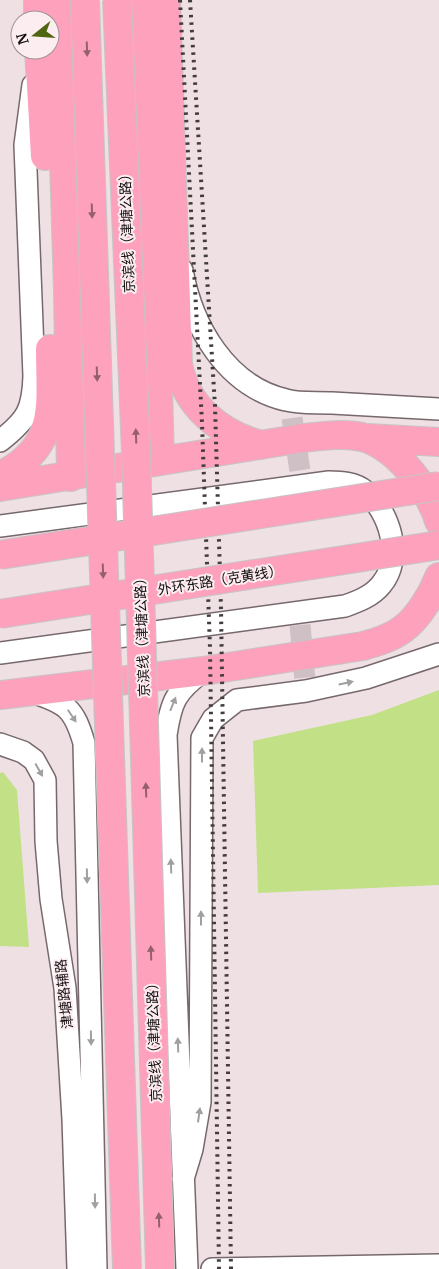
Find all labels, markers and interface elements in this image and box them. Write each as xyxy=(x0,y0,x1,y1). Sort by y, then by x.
north arrow xyxy=(10,10,60,60)
text: N xyxy=(12,31,33,47)
one-way arrow xyxy=(83,41,91,57)
street label: 京滨线（津塘公路） xyxy=(116,167,138,293)
one-way arrow xyxy=(88,203,96,219)
one-way arrow xyxy=(93,366,101,382)
one-way arrow xyxy=(131,427,139,443)
street label: 外环东路（克黄线） xyxy=(156,561,284,599)
one-way arrow xyxy=(100,563,108,579)
street label: 京滨线（津塘公路） xyxy=(131,571,153,697)
one-way arrow xyxy=(338,678,354,686)
one-way arrow xyxy=(169,696,177,711)
one-way arrow xyxy=(68,709,77,723)
one-way arrow xyxy=(198,747,206,763)
one-way arrow xyxy=(35,763,44,776)
one-way arrow xyxy=(142,782,150,798)
one-way arrow xyxy=(167,857,175,873)
one-way arrow xyxy=(83,868,91,884)
one-way arrow xyxy=(197,909,205,925)
one-way arrow xyxy=(147,945,155,961)
street label: 津塘路辅路 xyxy=(51,958,77,1030)
street label: 京滨线（津塘公路） xyxy=(143,976,165,1102)
one-way arrow xyxy=(87,1030,95,1046)
one-way arrow xyxy=(174,1037,182,1053)
one-way arrow xyxy=(195,1107,203,1123)
one-way arrow xyxy=(91,1193,99,1209)
one-way arrow xyxy=(155,1212,163,1228)

